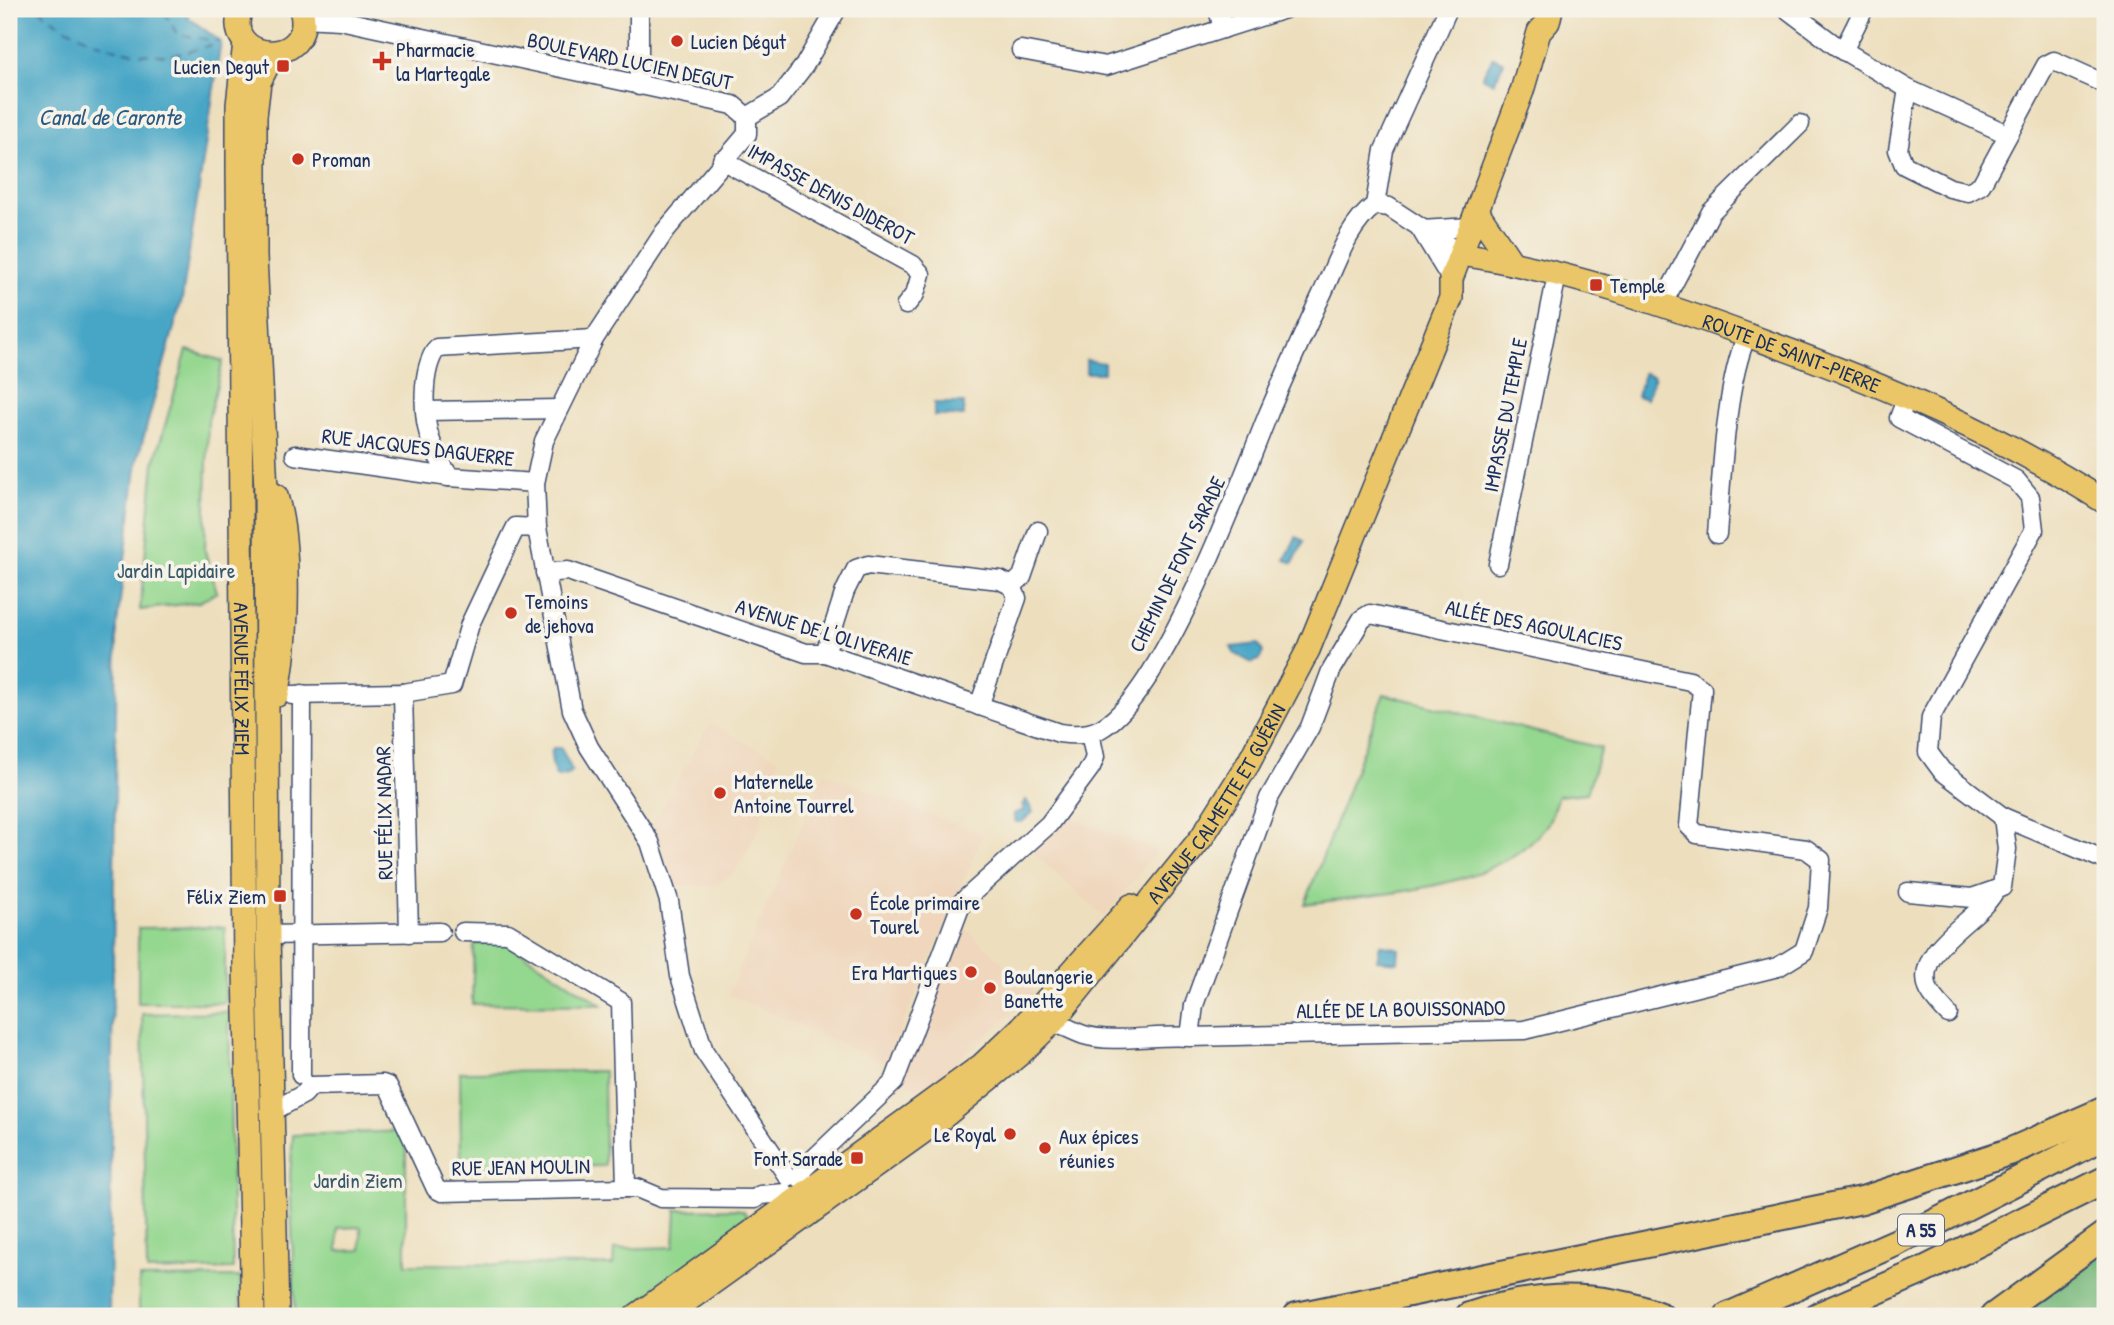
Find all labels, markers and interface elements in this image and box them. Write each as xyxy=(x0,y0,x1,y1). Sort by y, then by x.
street label: BOULEVARD LUCIEN DEGUT xyxy=(525,25,736,97)
place label: Lucien Dégut xyxy=(691,27,787,56)
marker: Lucien Dégut xyxy=(669,33,685,49)
place label: Pharmacie la Martegale xyxy=(396,35,491,88)
place label: Lucien Degut xyxy=(174,52,270,81)
marker: Pharmacie la Martegale xyxy=(374,53,390,69)
marker: Lucien Degut xyxy=(275,58,291,74)
water label: Canal de Caronte xyxy=(38,101,182,132)
street label: IMPASSE DENIS DIDEROT xyxy=(743,136,920,252)
place label: Proman xyxy=(312,145,371,174)
marker: Proman xyxy=(290,151,306,167)
place label: Temple xyxy=(1610,271,1665,300)
marker: Temple xyxy=(1588,277,1604,293)
street label: ROUTE DE SAINT-PIERRE xyxy=(1699,306,1885,400)
street label: IMPASSE DU TEMPLE xyxy=(1476,336,1534,494)
street label: RUE JACQUES DAGUERRE xyxy=(320,421,516,473)
street label: CHEMIN DE FONT SARADE xyxy=(1122,471,1232,657)
park label: Jardin Lapidaire xyxy=(117,556,235,585)
place label: Temoins de jehova xyxy=(525,587,594,640)
street label: AVENUE DE L'OLIVERAIE xyxy=(732,591,916,673)
street label: ALLÉE DES AGOULACIES xyxy=(1443,592,1625,658)
street label: AVENUE FÉLIX ZIEM xyxy=(227,602,258,755)
marker: Temoins de jehova xyxy=(503,605,519,621)
street label: AVENUE CALMETTE ET GUÉRIN xyxy=(1140,698,1292,909)
street label: RUE FÉLIX NADAR xyxy=(368,746,400,880)
place label: Maternelle Antoine Tourrel xyxy=(734,767,854,820)
marker: Maternelle Antoine Tourrel xyxy=(712,785,728,801)
place label: Félix Ziem xyxy=(186,882,266,911)
marker: Félix Ziem xyxy=(272,888,288,904)
place label: École primaire Tourel xyxy=(870,888,980,941)
marker: École primaire Tourel xyxy=(848,906,864,922)
place label: Era Martigues xyxy=(852,958,957,987)
place label: Boulangerie Banette xyxy=(1004,962,1094,1015)
marker: Era Martigues xyxy=(963,964,979,980)
marker: Boulangerie Banette xyxy=(982,980,998,996)
street label: ALLÉE DE LA BOUISSONADO xyxy=(1296,993,1506,1025)
place label: Le Royal xyxy=(934,1120,996,1149)
place label: Aux épices réunies xyxy=(1059,1122,1139,1175)
marker: Le Royal xyxy=(1002,1126,1018,1142)
marker: Aux épices réunies xyxy=(1037,1140,1053,1156)
place label: Font Sarade xyxy=(753,1144,843,1173)
marker: Font Sarade xyxy=(849,1150,865,1166)
street label: RUE JEAN MOULIN xyxy=(452,1151,590,1183)
park label: Jardin Ziem xyxy=(313,1166,403,1195)
road number: A 55 xyxy=(1898,1214,1944,1246)

